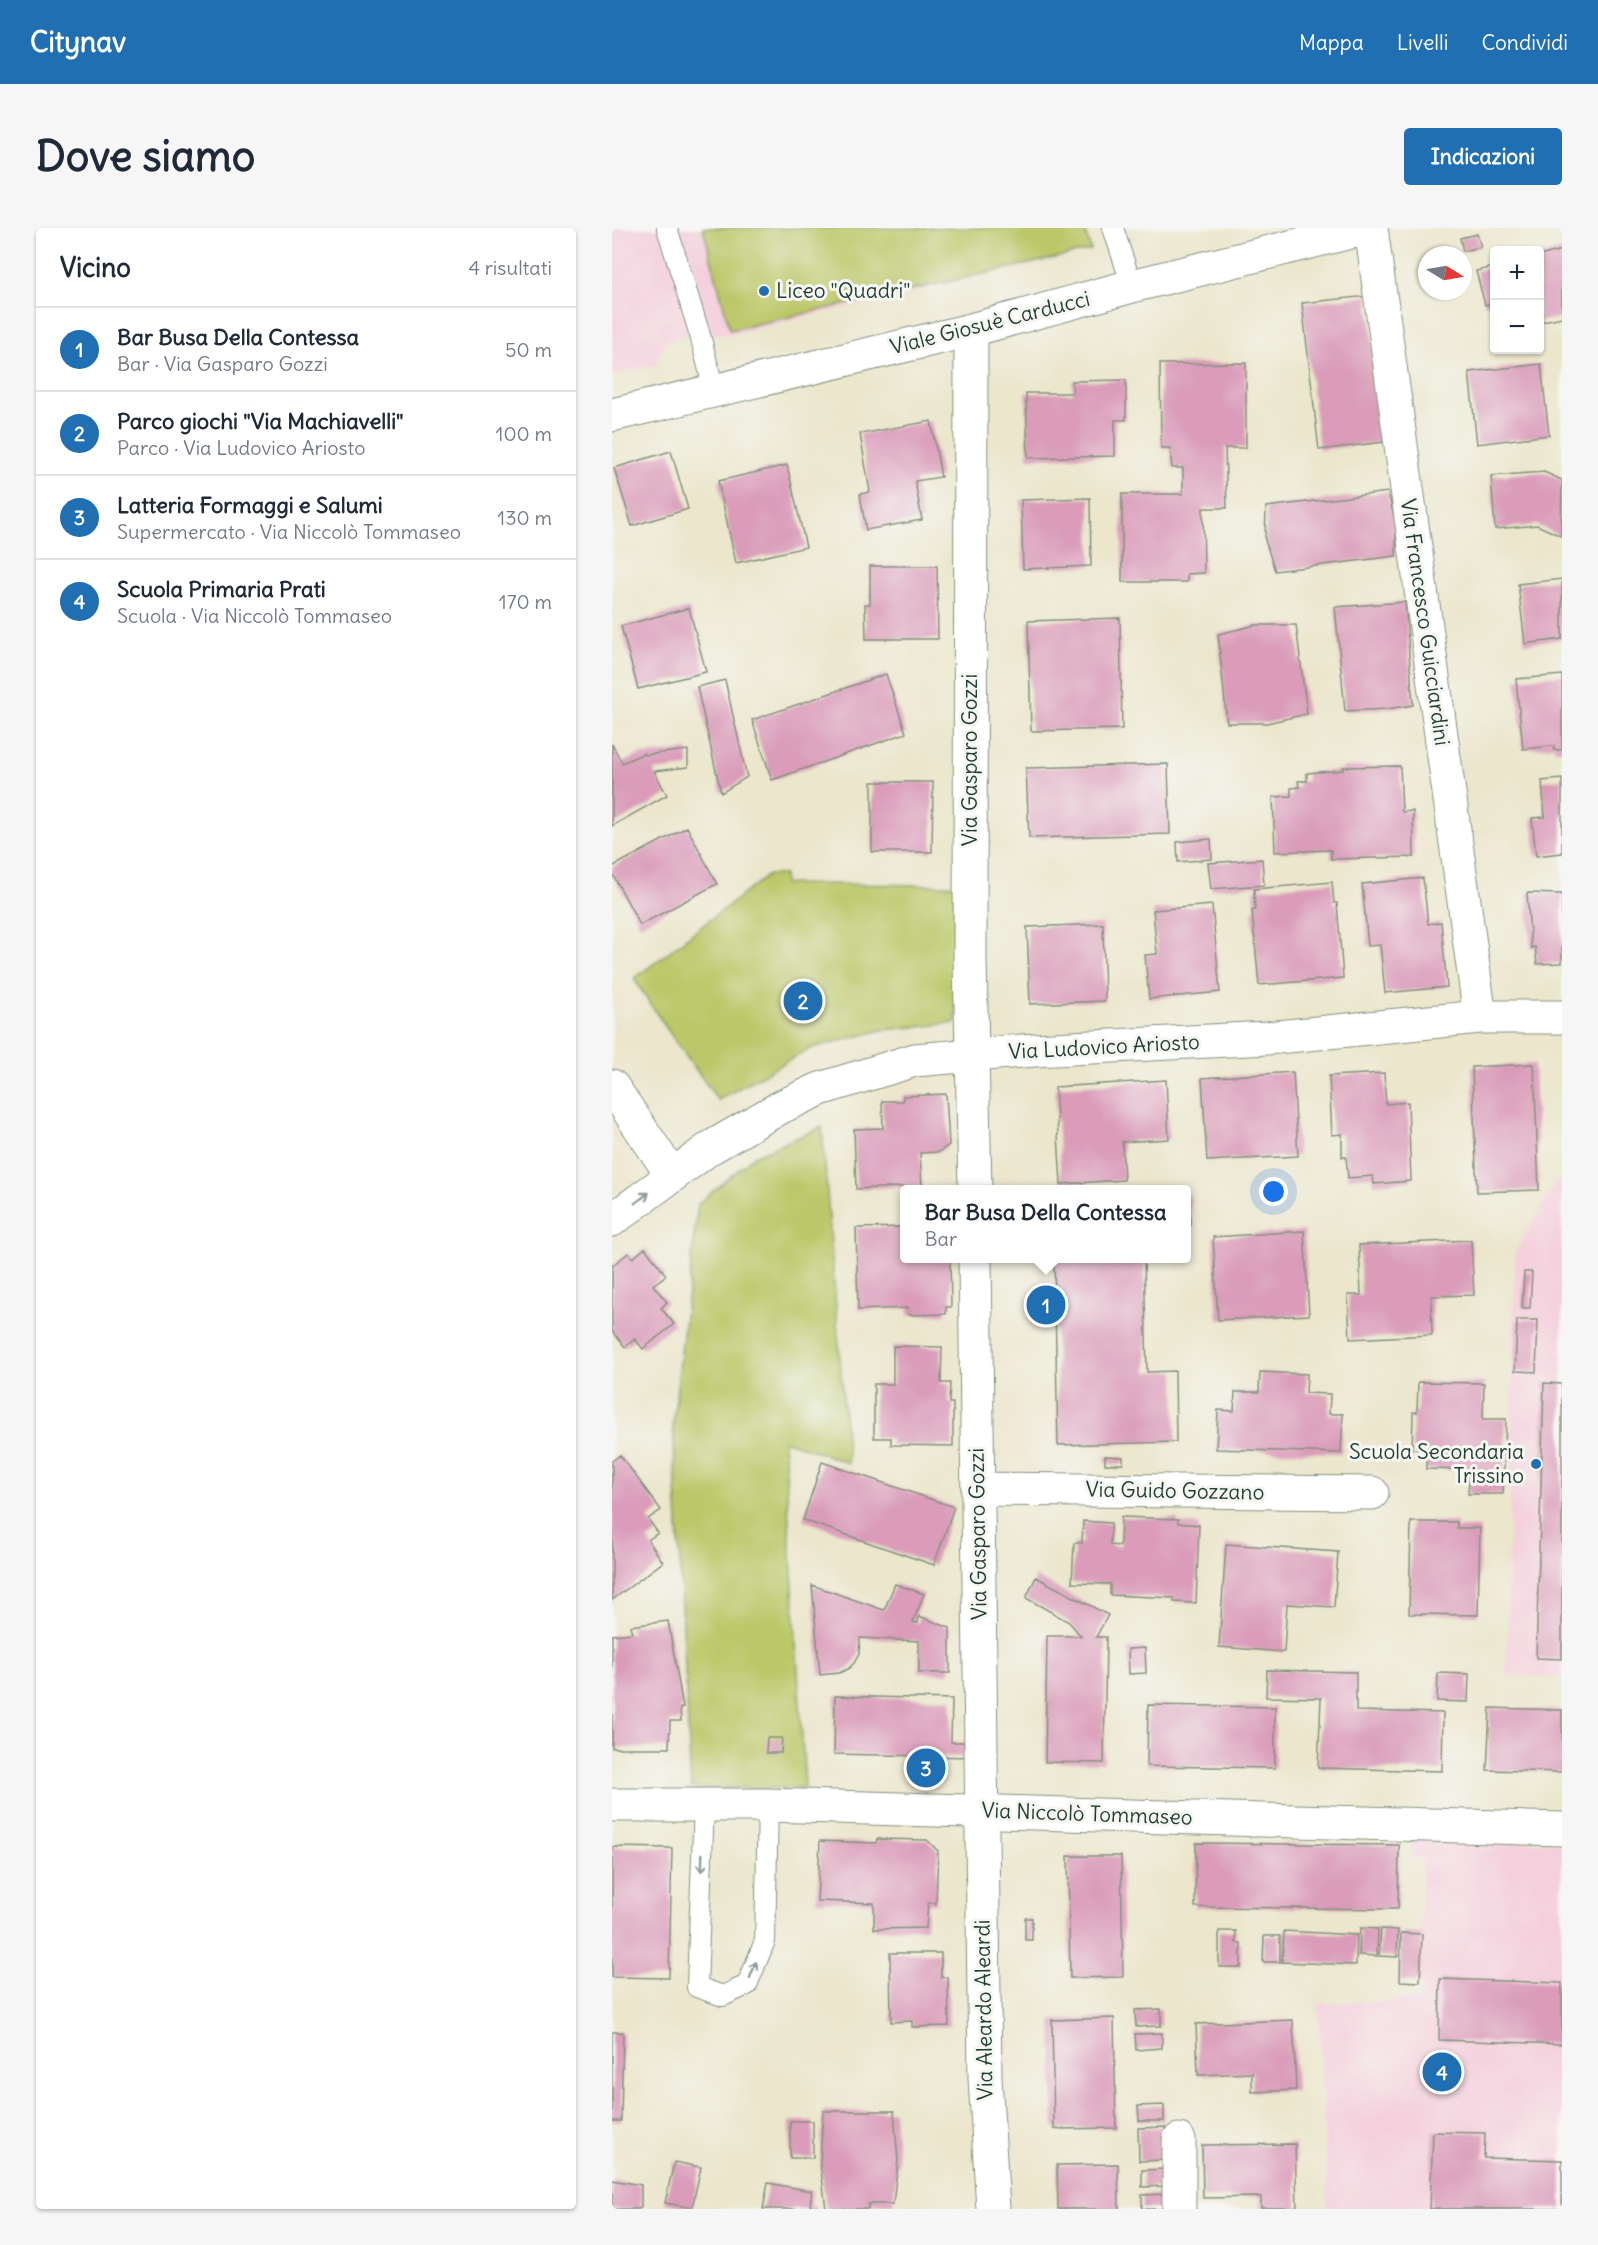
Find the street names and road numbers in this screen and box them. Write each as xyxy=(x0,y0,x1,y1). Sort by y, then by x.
street label: Viale Giosuè Carducci xyxy=(887,285,1093,360)
street label: Via Francesco Guicciardini xyxy=(1395,497,1456,747)
street label: Via Gasparo Gozzi xyxy=(956,674,983,846)
street label: Via Ludovico Ariosto xyxy=(1008,1028,1200,1065)
street label: Via Gasparo Gozzi xyxy=(962,1448,993,1620)
street label: Via Guido Gozzano xyxy=(1085,1475,1265,1506)
street label: Via Niccolò Tommaseo xyxy=(981,1796,1193,1831)
street label: Via Aleardo Aleardi xyxy=(968,1919,999,2101)

